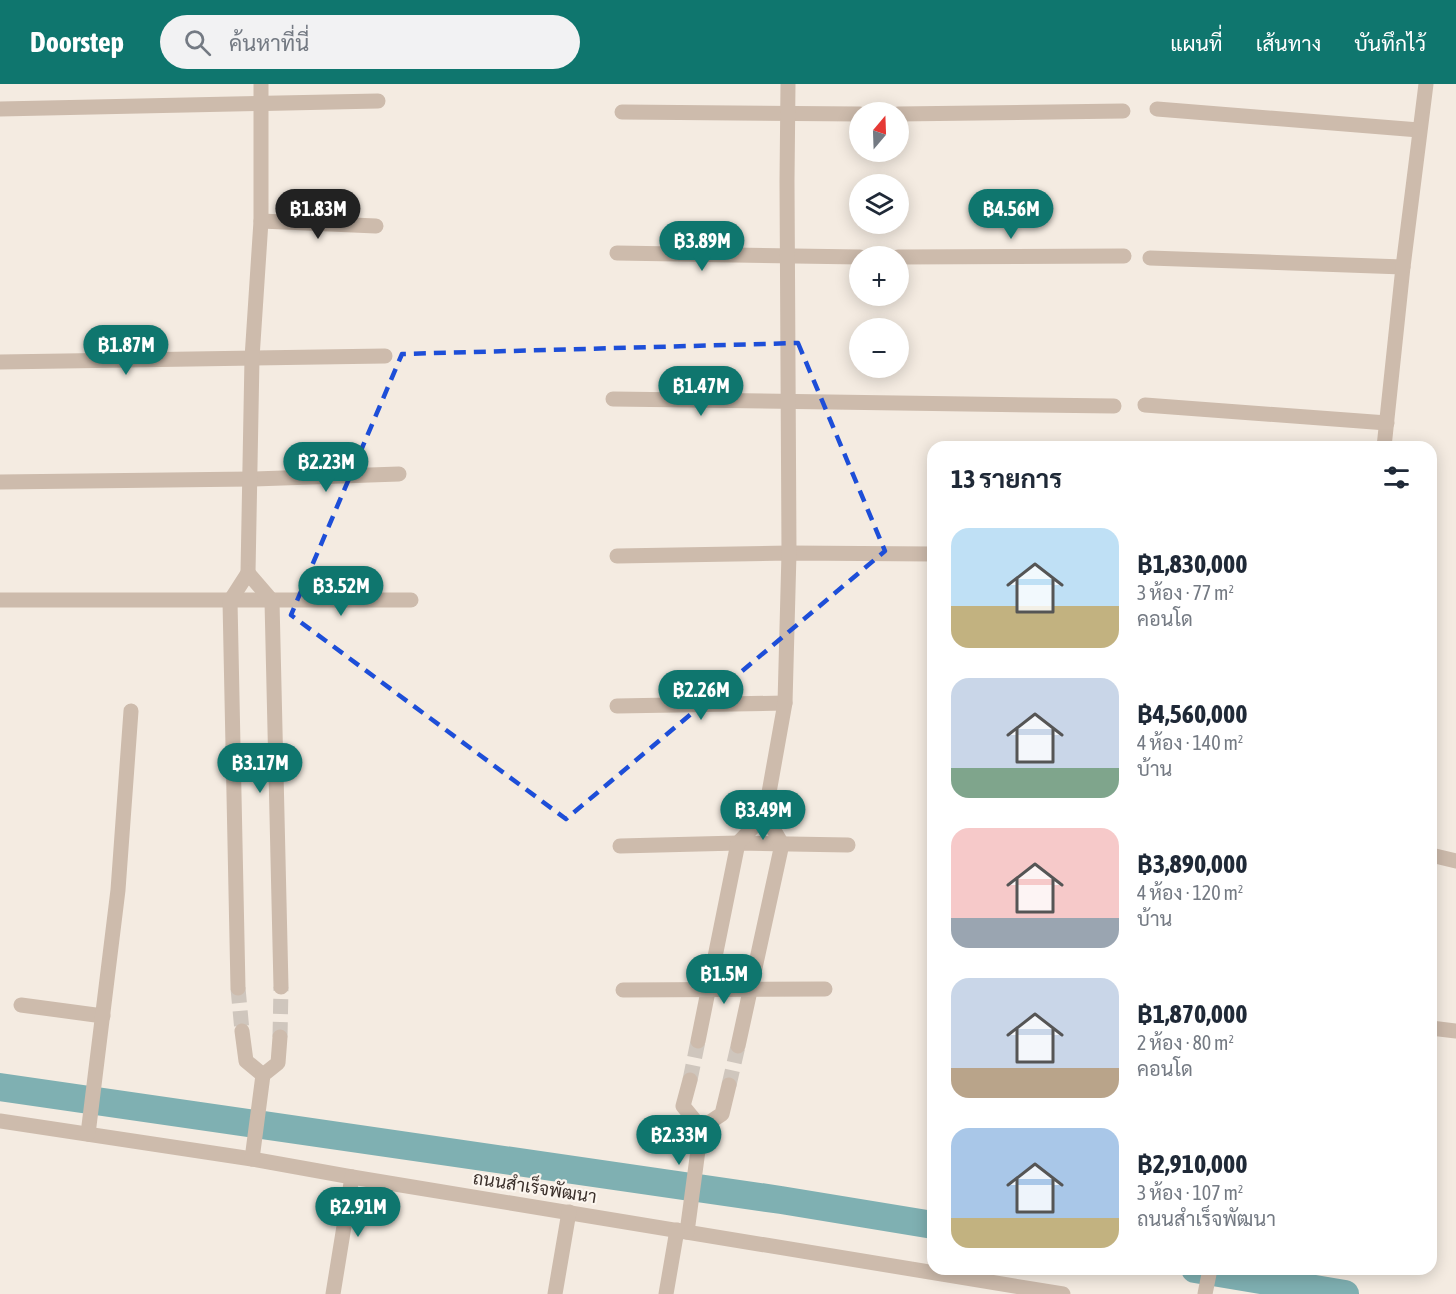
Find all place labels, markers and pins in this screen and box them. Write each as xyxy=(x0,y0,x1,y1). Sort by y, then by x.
pin: ฿1.83M xyxy=(269,189,367,240)
pin: ฿4.56M xyxy=(962,189,1060,240)
pin: ฿3.89M xyxy=(653,221,751,272)
pin: ฿1.87M xyxy=(77,325,175,376)
pin: ฿1.47M xyxy=(652,366,750,417)
pin: ฿2.23M xyxy=(277,442,375,493)
pin: ฿3.52M xyxy=(292,566,390,617)
pin: ฿2.26M xyxy=(652,670,750,721)
pin: ฿3.17M xyxy=(211,743,309,794)
pin: ฿3.49M xyxy=(714,790,812,841)
pin: ฿1.5M xyxy=(682,954,766,1005)
pin: ฿2.33M xyxy=(630,1115,728,1166)
pin: ฿2.91M xyxy=(309,1187,407,1238)

